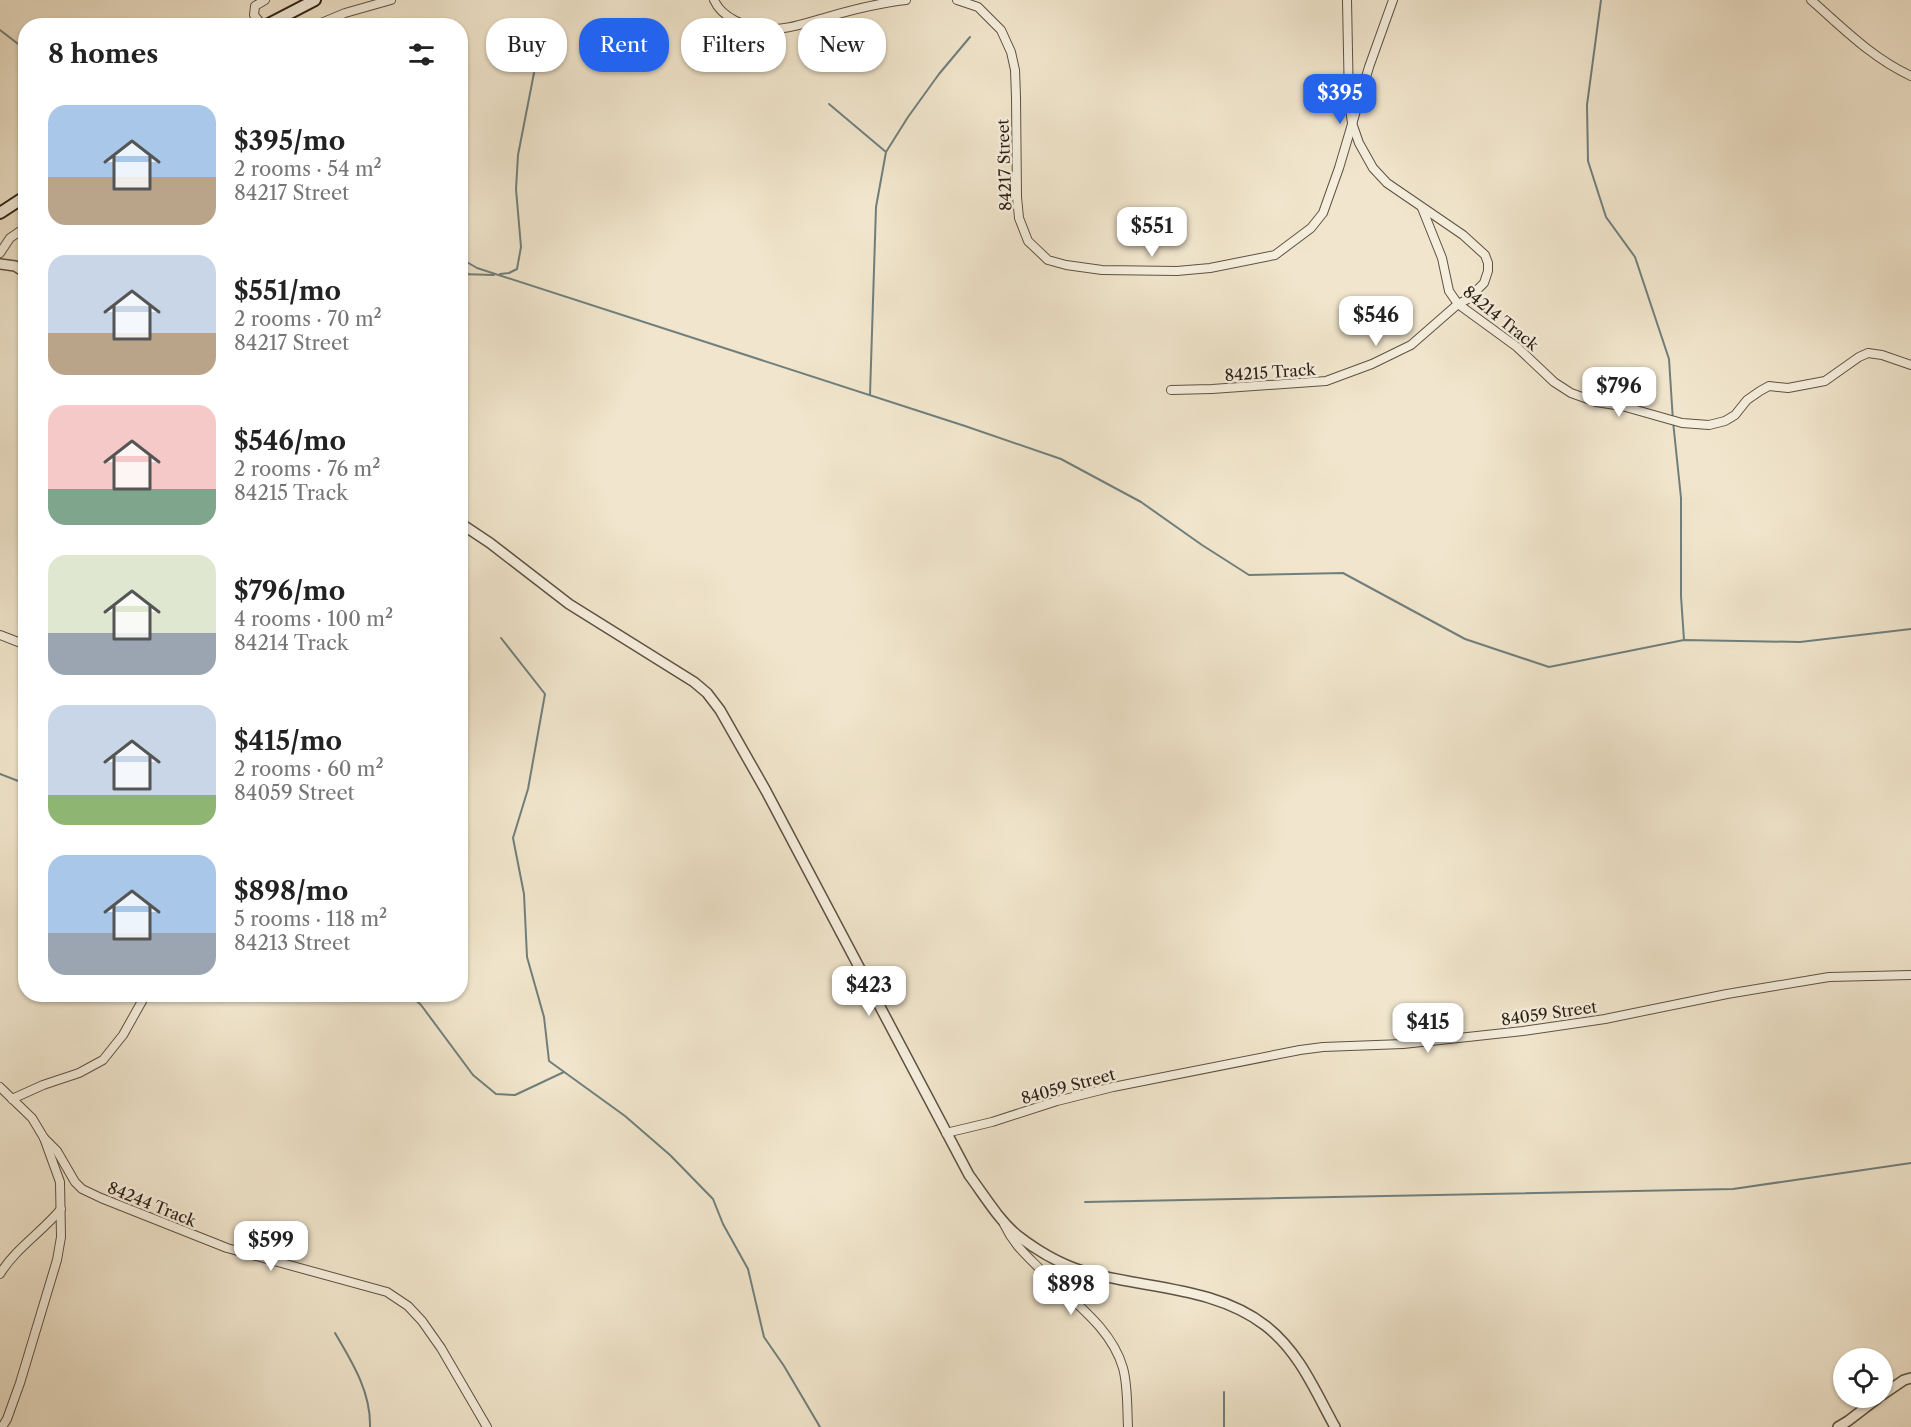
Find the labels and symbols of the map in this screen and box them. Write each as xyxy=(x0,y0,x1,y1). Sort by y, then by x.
pin: $395 xyxy=(1304,74,1376,125)
street label: 84217 Street xyxy=(992,118,1016,211)
pin: $551 xyxy=(1116,207,1188,258)
street label: 84214 Track xyxy=(1459,281,1543,355)
pin: $546 xyxy=(1340,296,1412,347)
street label: 84215 Track xyxy=(1224,359,1317,385)
pin: $796 xyxy=(1583,367,1655,418)
pin: $423 xyxy=(833,966,905,1017)
street label: 84059 Street xyxy=(1500,996,1599,1030)
pin: $415 xyxy=(1392,1003,1464,1054)
street label: 84059 Street xyxy=(1019,1064,1118,1108)
street label: 84244 Track xyxy=(105,1177,200,1231)
pin: $599 xyxy=(235,1221,307,1272)
pin: $898 xyxy=(1035,1265,1107,1316)

